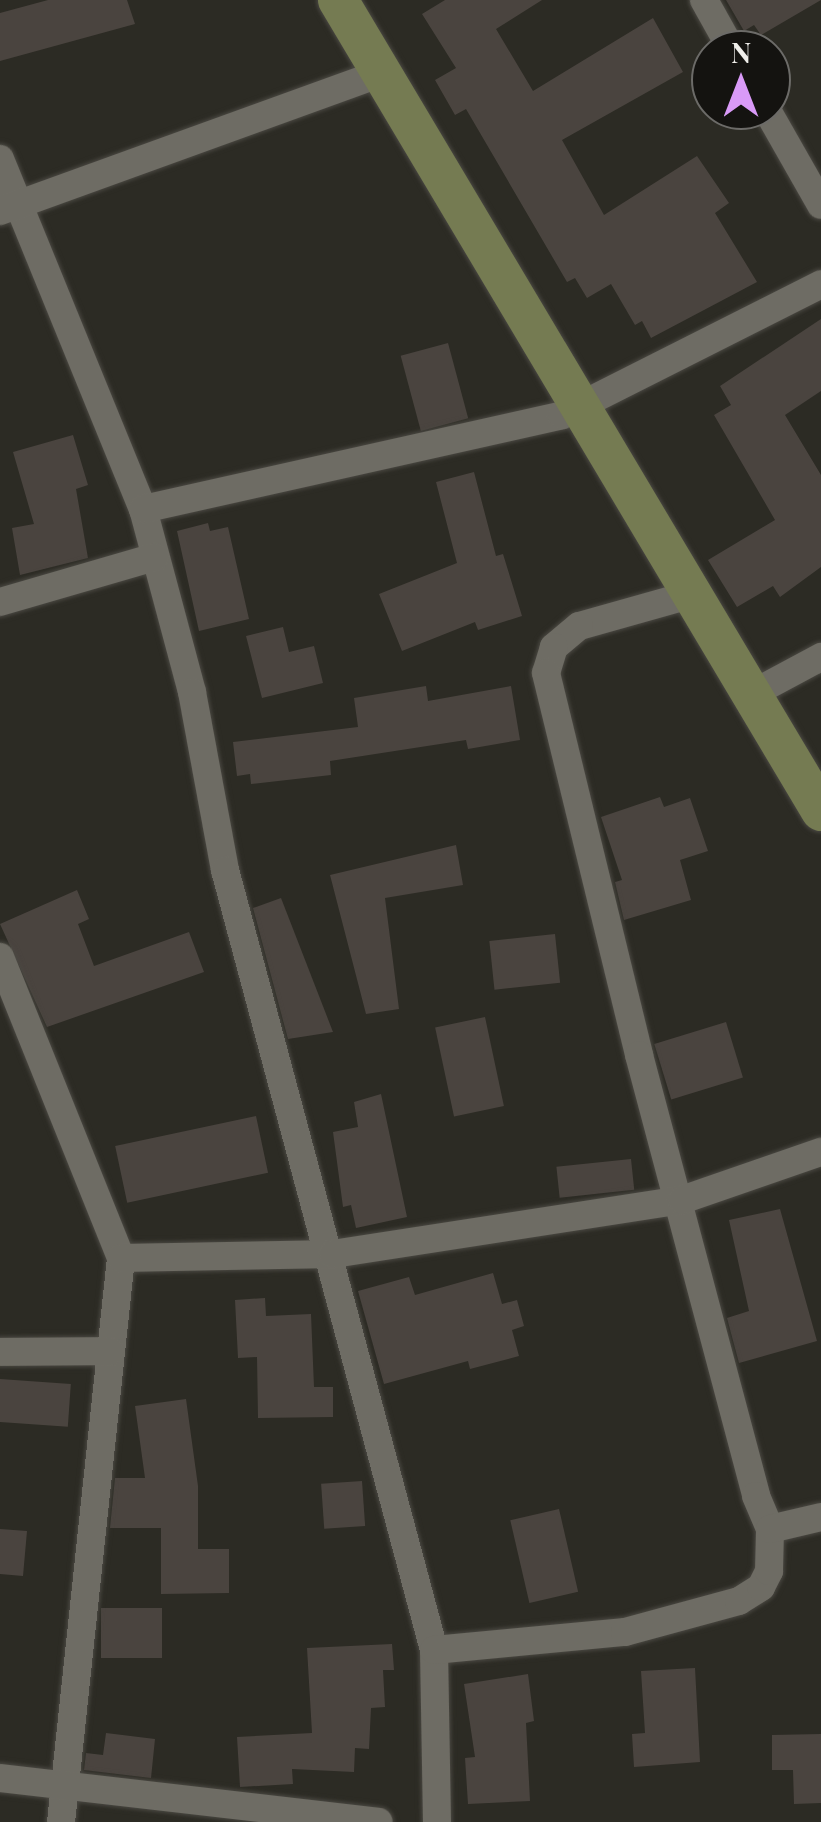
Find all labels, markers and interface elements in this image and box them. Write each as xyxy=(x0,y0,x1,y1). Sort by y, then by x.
north arrow xyxy=(691,30,791,130)
text: N xyxy=(731,33,751,70)

